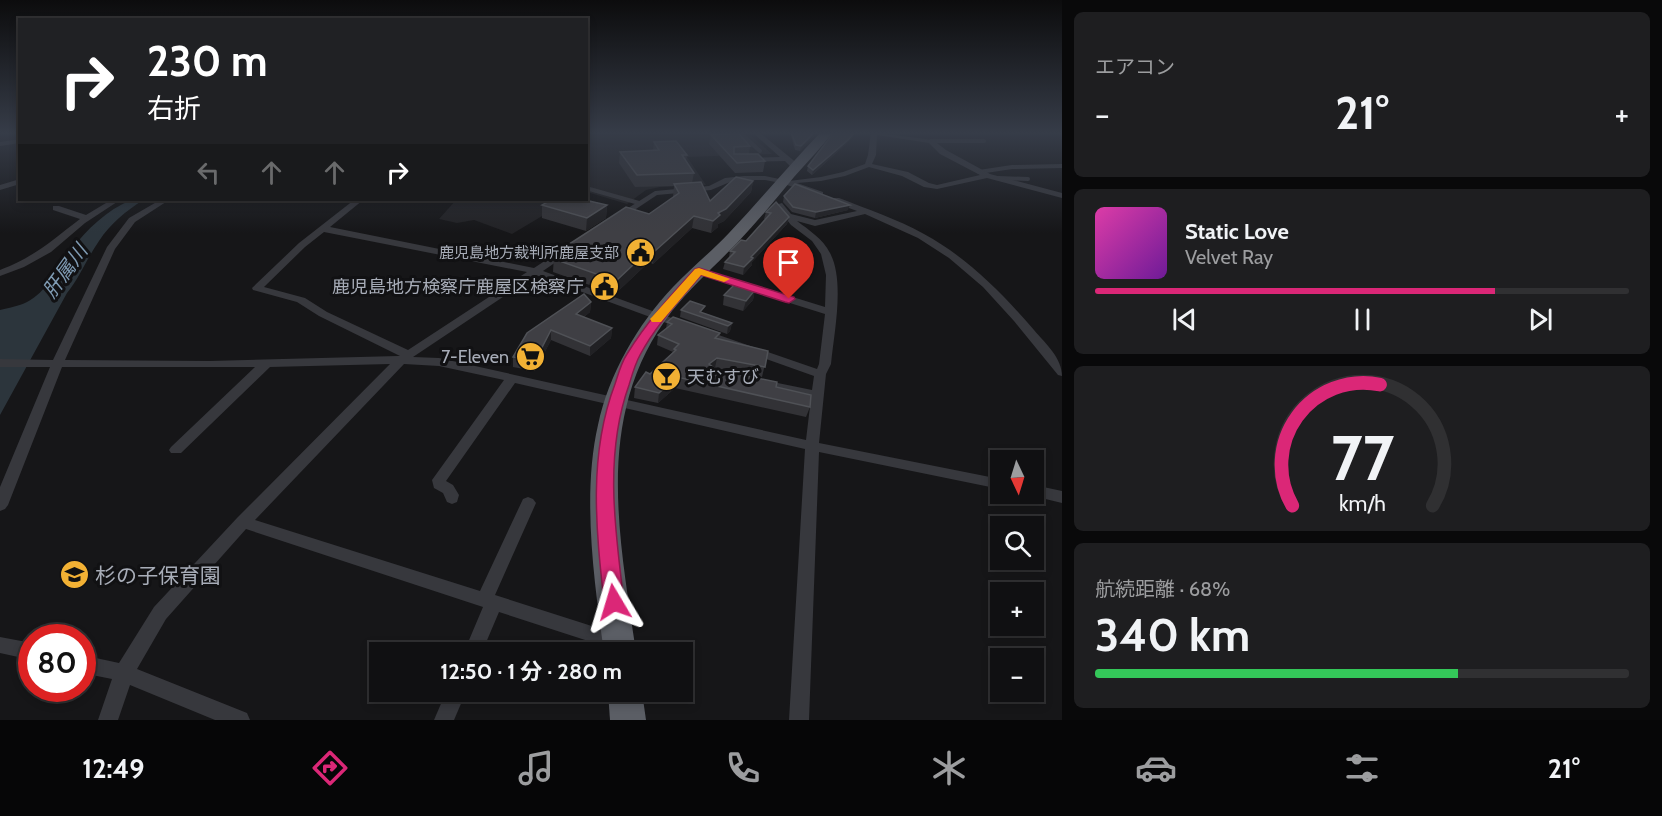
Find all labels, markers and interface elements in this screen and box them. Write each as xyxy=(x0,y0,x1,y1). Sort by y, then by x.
text: 230 m xyxy=(147,35,267,87)
icon: right xyxy=(48,42,126,120)
text: エアコン xyxy=(1095,55,1175,79)
text: 21° xyxy=(1335,86,1389,140)
text: 右折 xyxy=(147,92,201,125)
text: − xyxy=(1095,94,1110,134)
text: + xyxy=(1614,94,1629,134)
icon: left xyxy=(192,156,225,189)
icon: ahead xyxy=(255,156,288,189)
icon: ahead xyxy=(318,156,351,189)
icon: right xyxy=(381,156,414,189)
text: Static Love xyxy=(1185,218,1289,245)
public building icon: 鹿児島地方裁判所鹿屋支部 xyxy=(624,237,656,269)
pin xyxy=(763,237,814,299)
water label: 肝属川 xyxy=(38,238,94,302)
place label: 鹿児島地方裁判所鹿屋支部 xyxy=(439,244,619,262)
text: Velvet Ray xyxy=(1185,245,1273,269)
icon: arrive xyxy=(772,246,805,279)
public building icon: 鹿児島地方検察庁鹿屋区検察庁 xyxy=(589,271,621,303)
place label: 鹿児島地方検察庁鹿屋区検察庁 xyxy=(332,276,584,298)
icon: previous xyxy=(1168,303,1201,336)
icon: pause xyxy=(1346,303,1379,336)
icon: next xyxy=(1524,303,1557,336)
supermarket icon: 7-Eleven xyxy=(514,341,546,373)
place label: 7-Eleven xyxy=(441,346,509,368)
bar icon: 天むすび xyxy=(650,361,682,393)
place label: 天むすび xyxy=(687,366,759,388)
text: 77 xyxy=(1330,420,1394,496)
north arrow xyxy=(990,450,1044,504)
map controls xyxy=(990,450,1044,702)
text: km/h xyxy=(1339,490,1385,516)
button: search xyxy=(990,516,1044,570)
school or university icon: 杉の子保育園 xyxy=(58,559,90,591)
place label: 杉の子保育園 xyxy=(95,563,221,588)
position arrow xyxy=(582,570,646,634)
text: 航続距離 · 68% xyxy=(1095,577,1230,601)
button: + xyxy=(990,582,1044,636)
text: 340 km xyxy=(1095,608,1250,662)
speed limit sign: 80 xyxy=(18,624,96,702)
button: − xyxy=(990,648,1044,702)
text: 12:50 · 1 分 · 280 m xyxy=(440,658,622,685)
icon: directions xyxy=(309,747,351,789)
icon: music xyxy=(515,747,557,789)
icon: phone xyxy=(722,747,764,789)
icon: climate xyxy=(928,747,970,789)
icon: car xyxy=(1135,747,1177,789)
icon: filters xyxy=(1341,747,1383,789)
text: 12:49 xyxy=(82,752,144,785)
text: 21° xyxy=(1548,752,1580,785)

